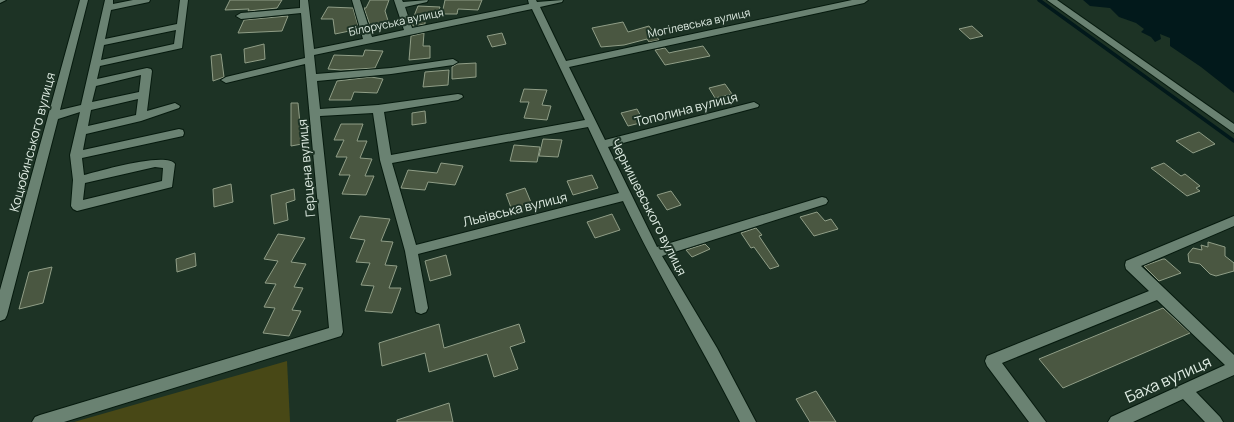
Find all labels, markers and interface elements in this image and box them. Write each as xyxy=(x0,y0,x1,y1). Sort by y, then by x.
street label: Білоруська вулиця xyxy=(347,4,445,39)
street label: Могілевська вулиця xyxy=(646,4,752,41)
street label: Коцюбинського вулиця xyxy=(5,70,59,214)
street label: Тополина вулиця xyxy=(633,88,739,130)
street label: Герцена вулиця xyxy=(293,118,319,218)
street label: Чернишевського вулиця xyxy=(607,136,691,278)
street label: Львівська вулиця xyxy=(461,187,569,231)
street label: Баха вулиця xyxy=(1121,350,1215,408)

